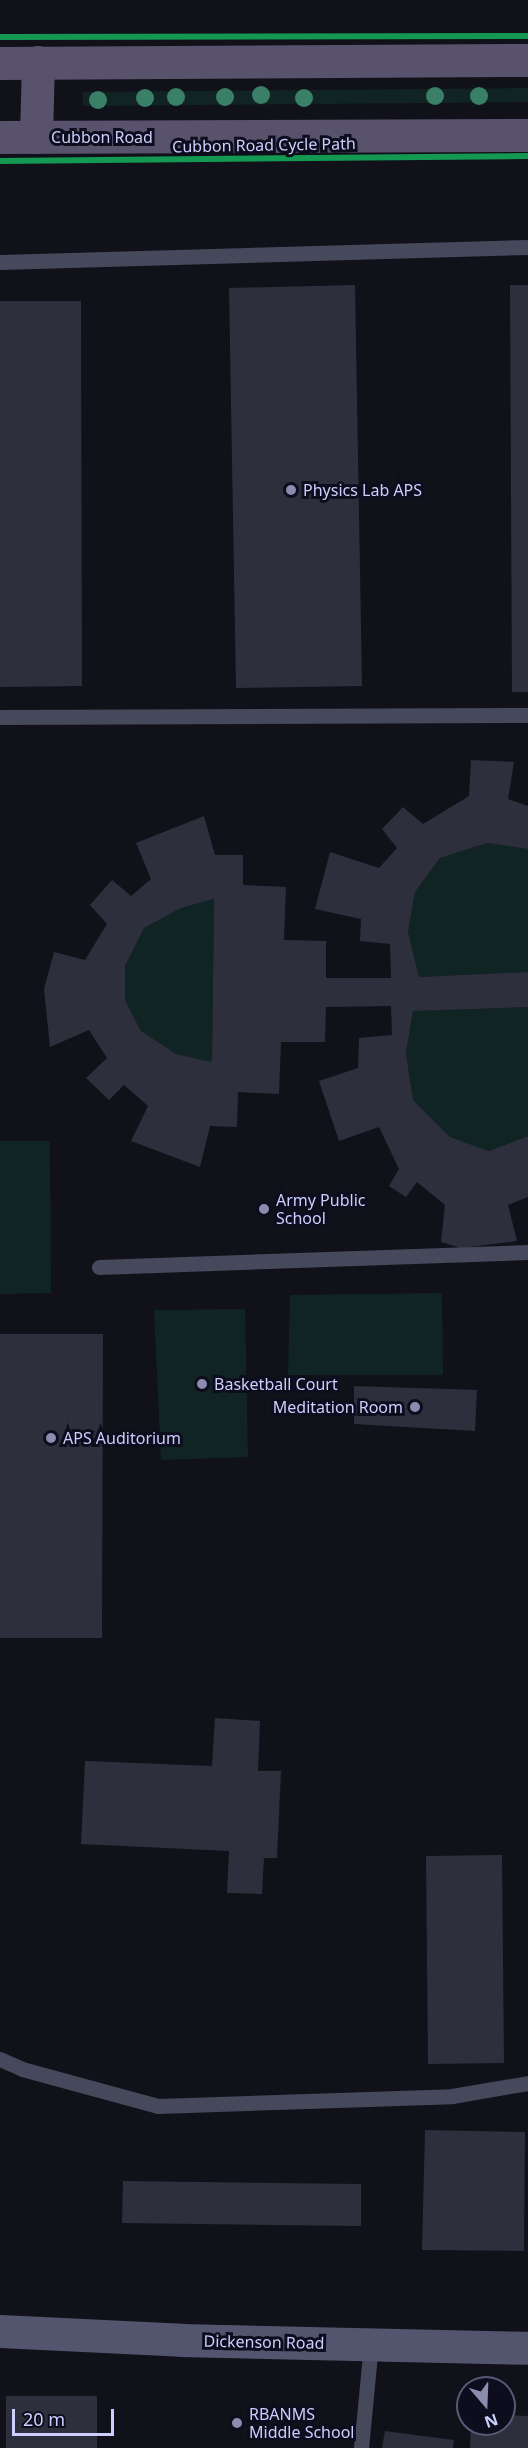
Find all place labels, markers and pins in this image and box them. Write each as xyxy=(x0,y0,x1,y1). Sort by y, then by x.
place label: Physics Lab APS xyxy=(303,480,422,500)
marker: Physics Lab APS xyxy=(284,483,298,497)
place label: Army Public School xyxy=(276,1190,365,1228)
marker: Army Public School xyxy=(257,1202,271,1216)
place label: Basketball Court xyxy=(214,1374,338,1394)
marker: Basketball Court xyxy=(195,1377,209,1391)
place label: Meditation Room xyxy=(273,1397,403,1417)
marker: Meditation Room xyxy=(408,1400,422,1414)
place label: APS Auditorium xyxy=(63,1428,181,1448)
marker: APS Auditorium xyxy=(44,1431,58,1445)
place label: RBANMS Middle School xyxy=(249,2404,354,2442)
marker: RBANMS Middle School xyxy=(230,2416,244,2430)

